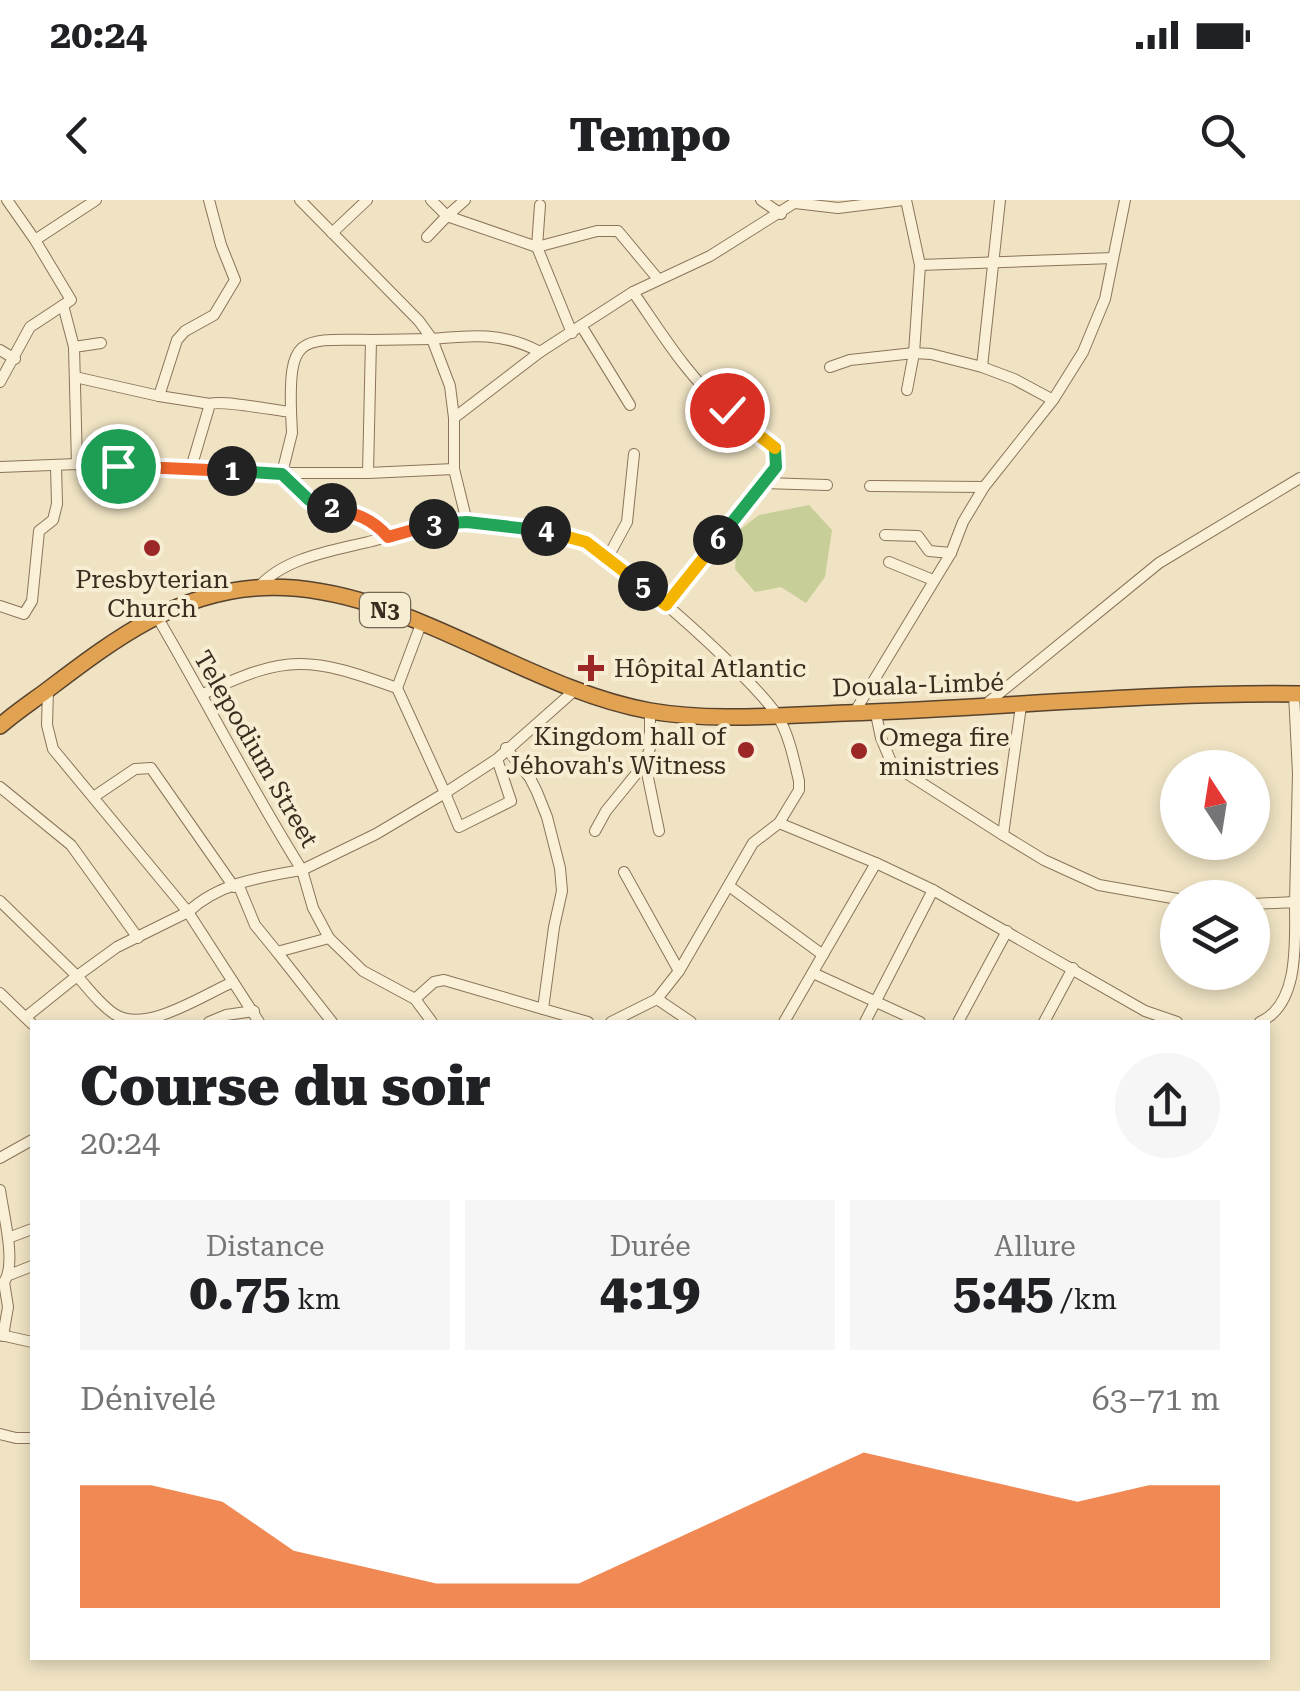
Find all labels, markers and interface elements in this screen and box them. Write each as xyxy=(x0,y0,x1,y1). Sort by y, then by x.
text: 20:24 xyxy=(50,13,147,57)
icon: back xyxy=(50,108,105,163)
icon: search xyxy=(1195,108,1250,163)
text: Tempo xyxy=(569,109,731,162)
pin xyxy=(685,368,770,453)
icon: check xyxy=(700,383,755,438)
pin xyxy=(76,424,161,509)
icon: arrive xyxy=(91,439,146,494)
pin: 1 xyxy=(207,446,257,496)
text: 1 xyxy=(224,454,240,487)
pin: 2 xyxy=(307,483,357,533)
text: 2 xyxy=(324,491,340,524)
pin: 3 xyxy=(409,499,459,549)
pin: 4 xyxy=(521,506,571,556)
text: 3 xyxy=(426,507,442,540)
text: 4 xyxy=(538,514,554,547)
pin: 6 xyxy=(693,515,743,565)
text: 6 xyxy=(710,523,726,556)
marker: Presbyterian Church xyxy=(141,537,163,559)
pin: 5 xyxy=(618,561,668,611)
place label: Presbyterian Church xyxy=(75,565,229,623)
text: 5 xyxy=(635,569,651,602)
road number: N3 xyxy=(360,593,410,627)
street label: Telepodium Street xyxy=(188,646,324,852)
place label: Hôpital Atlantic xyxy=(614,654,806,683)
marker: Hôpital Atlantic xyxy=(578,655,604,681)
street label: Douala-Limbé xyxy=(832,668,1004,702)
place label: Kingdom hall of Jéhovah's Witness xyxy=(506,722,727,780)
place label: Omega fire ministries xyxy=(879,723,1010,781)
marker: Kingdom hall of Jéhovah's Witness xyxy=(735,739,757,761)
marker: Omega fire ministries xyxy=(848,740,870,762)
north arrow xyxy=(1160,750,1270,860)
map controls xyxy=(1160,750,1270,990)
button: layers xyxy=(1160,880,1270,990)
button: share xyxy=(1115,1053,1220,1158)
text: Course du soir xyxy=(80,1054,491,1118)
text: 20:24 xyxy=(80,1124,160,1162)
text: Distance xyxy=(206,1230,324,1263)
text: Durée xyxy=(609,1230,691,1263)
text: Allure xyxy=(994,1230,1076,1263)
text: 0.75 xyxy=(189,1263,290,1321)
text: 4:19 xyxy=(600,1263,700,1321)
text: 5:45 xyxy=(953,1263,1054,1321)
text: km xyxy=(290,1283,341,1316)
text: /km xyxy=(1054,1283,1117,1316)
text: Dénivelé xyxy=(80,1380,216,1418)
text: 63–71 m xyxy=(1092,1380,1220,1418)

